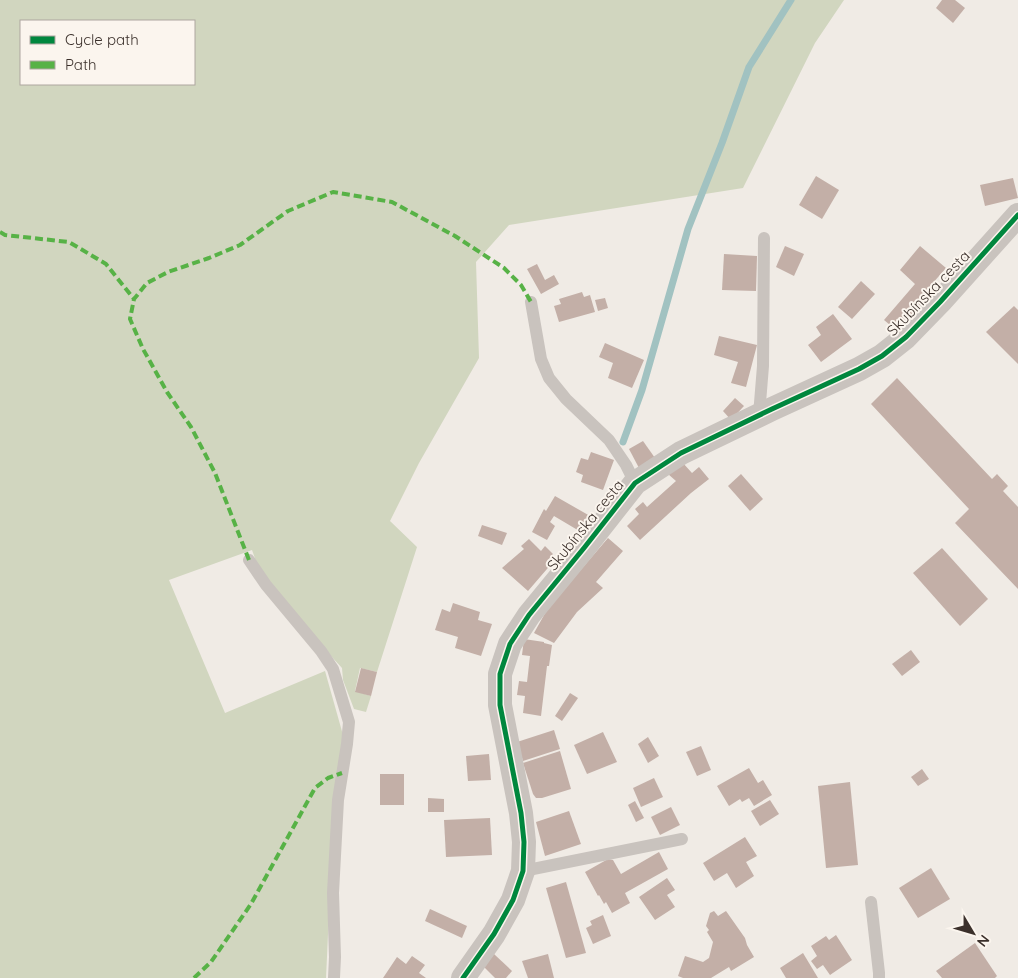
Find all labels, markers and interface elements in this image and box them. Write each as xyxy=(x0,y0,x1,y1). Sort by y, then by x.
legend xyxy=(20,20,195,85)
text: Cycle path xyxy=(65,30,139,49)
text: Path xyxy=(65,55,97,74)
street label: Skubínska cesta xyxy=(882,246,974,340)
street label: Skubínska cesta xyxy=(543,476,627,574)
north arrow xyxy=(948,908,998,958)
text: N xyxy=(973,931,994,951)

